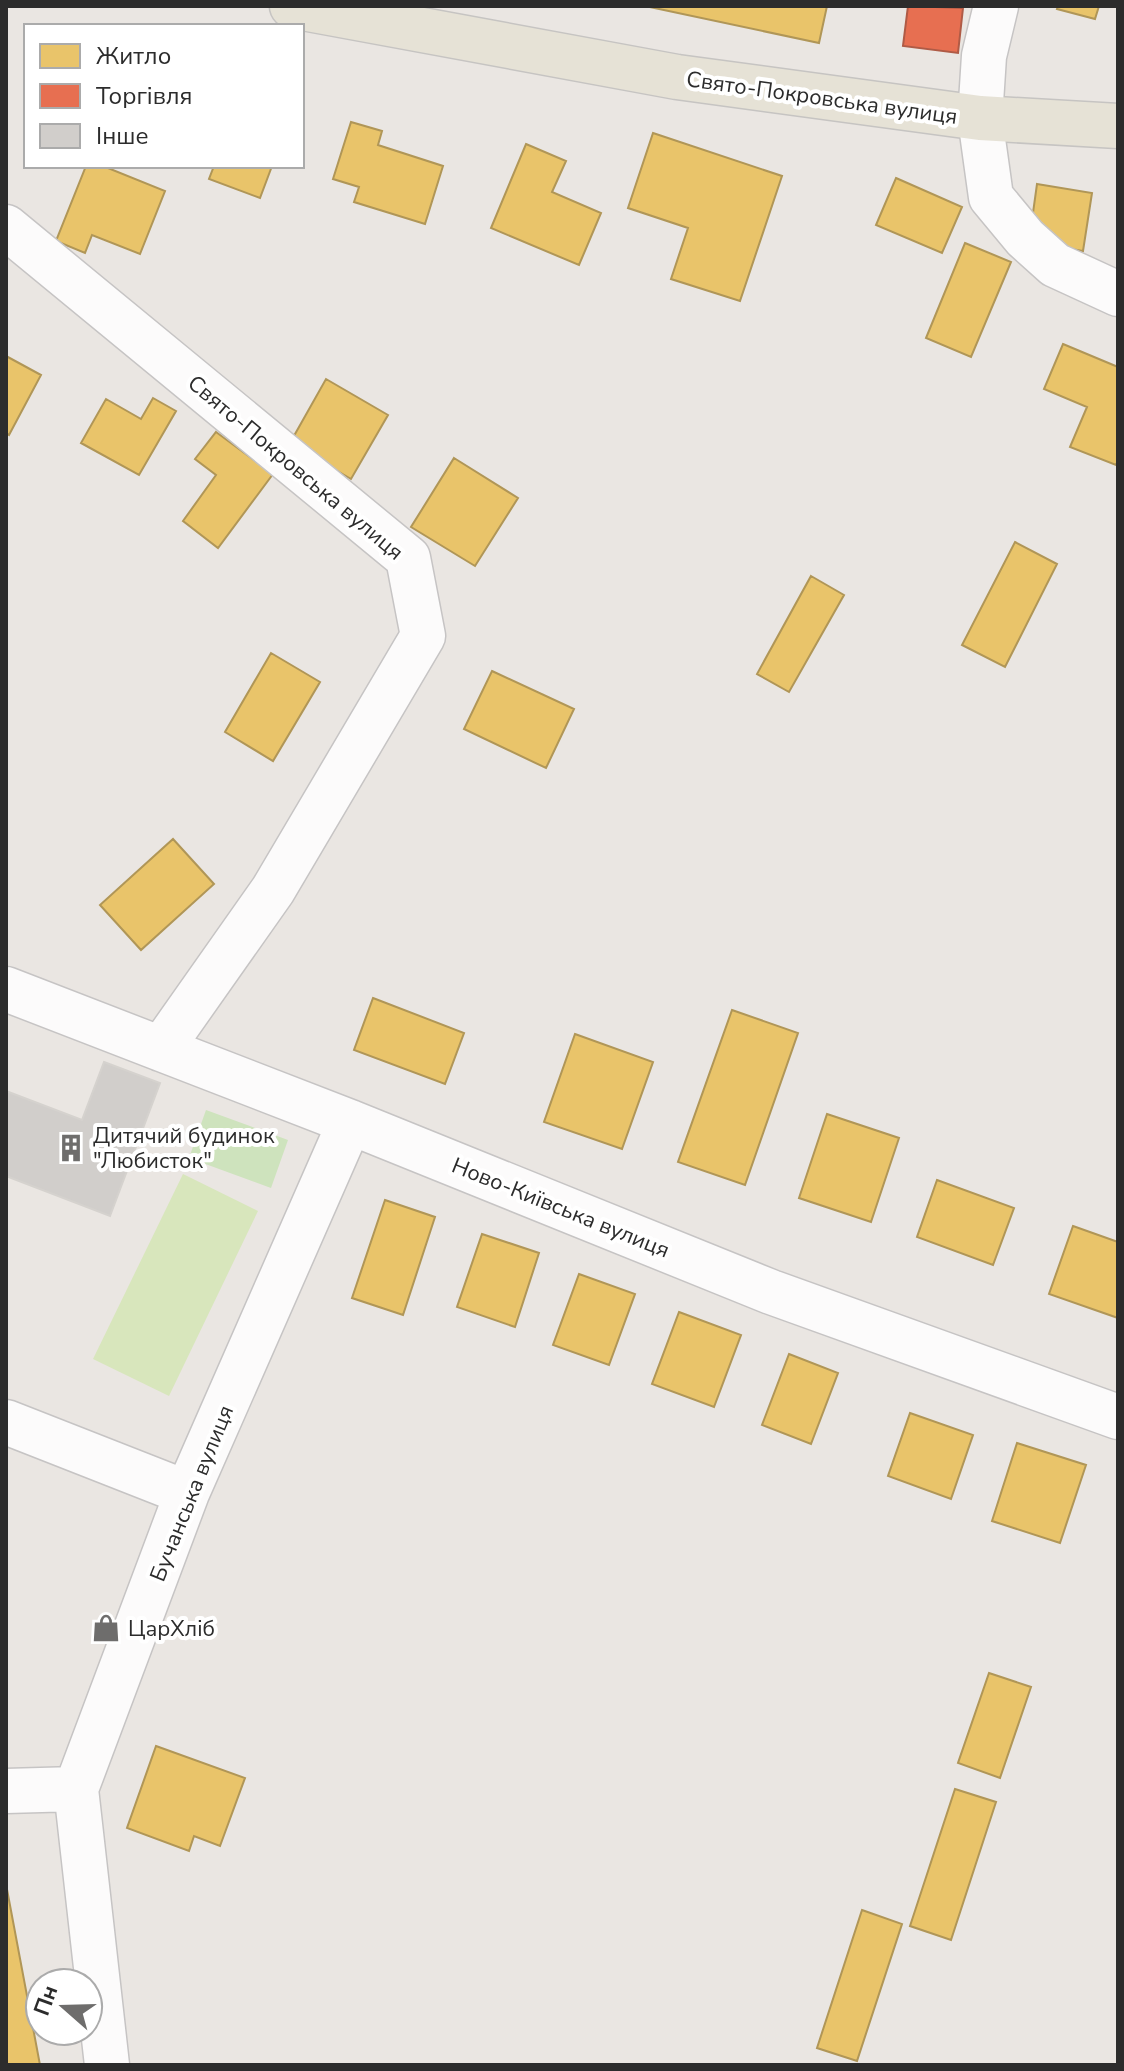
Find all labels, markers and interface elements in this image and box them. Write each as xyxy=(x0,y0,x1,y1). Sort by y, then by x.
legend xyxy=(24,24,304,168)
text: Житло xyxy=(96,40,171,72)
street label: Свято-Покровська вулиця xyxy=(684,64,959,132)
text: Торгівля xyxy=(96,80,193,112)
text: Інше xyxy=(96,120,148,152)
street label: Свято-Покровська вулиця xyxy=(181,368,410,567)
place label: Дитячий будинок "Любисток" xyxy=(93,1121,275,1176)
building icon: Дитячий будинок "Любисток" xyxy=(56,1133,86,1163)
street label: Ново-Київська вулиця xyxy=(447,1151,674,1265)
street label: Бучанська вулиця xyxy=(143,1401,241,1586)
shop icon: ЦарХліб xyxy=(91,1613,121,1643)
place label: ЦарХліб xyxy=(128,1614,215,1644)
north arrow xyxy=(24,1967,104,2047)
text: Пн xyxy=(27,1981,65,2020)

